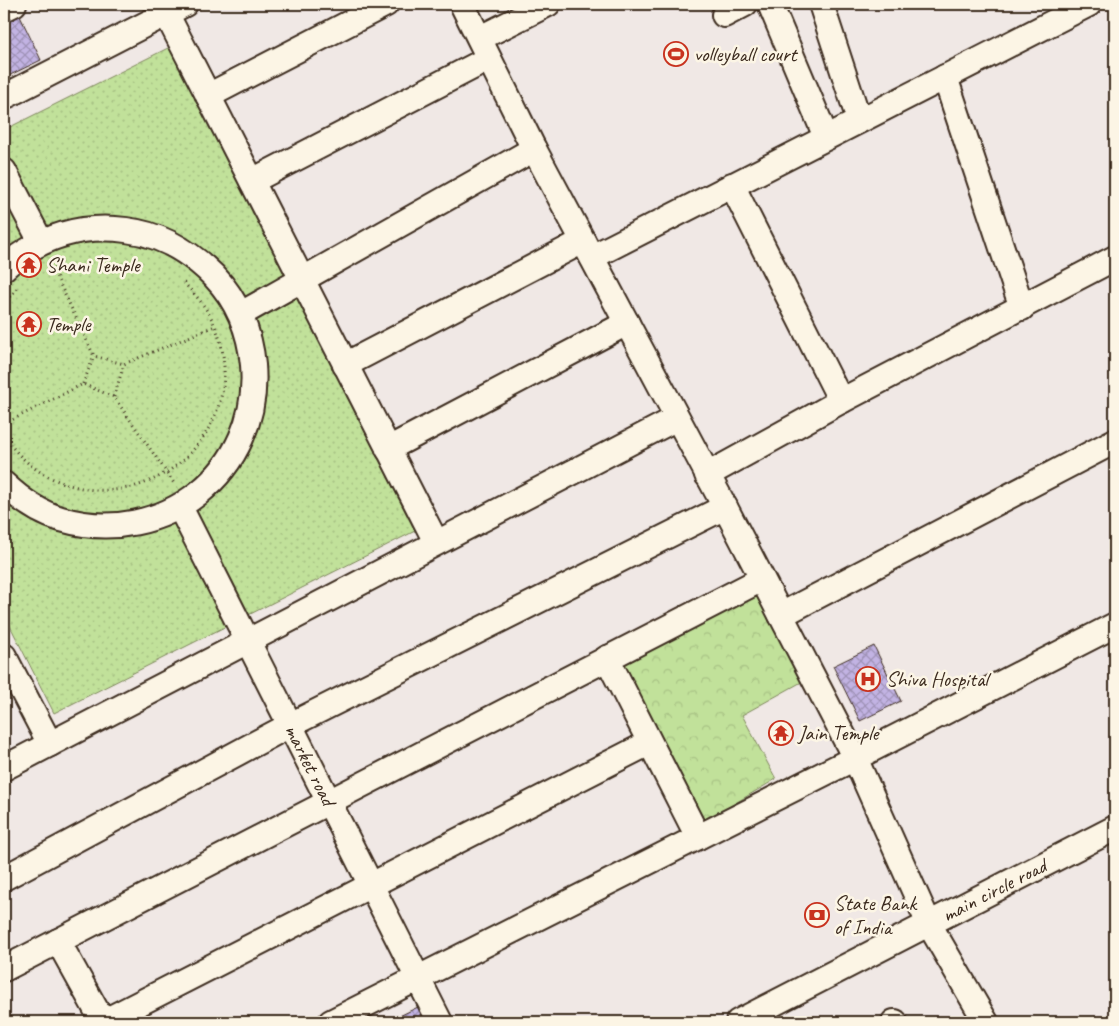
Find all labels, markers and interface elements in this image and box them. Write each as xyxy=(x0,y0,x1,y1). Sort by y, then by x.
sports icon: volleyball court xyxy=(663,41,689,67)
place label: volleyball court xyxy=(694,41,798,67)
temple icon: Shani Temple xyxy=(16,252,42,278)
place label: Shani Temple xyxy=(46,252,142,278)
temple icon: Temple xyxy=(16,311,42,337)
place label: Temple xyxy=(46,311,92,337)
hospital icon: Shiva Hospital xyxy=(855,666,881,692)
place label: Shiva Hospital xyxy=(886,666,991,692)
street label: market road xyxy=(279,720,343,812)
temple icon: Jain Temple xyxy=(768,720,794,746)
place label: Jain Temple xyxy=(797,720,881,746)
street label: main circle road xyxy=(938,851,1054,928)
place label: State Bank of India xyxy=(834,890,918,940)
bank icon: State Bank of India xyxy=(804,902,830,928)

